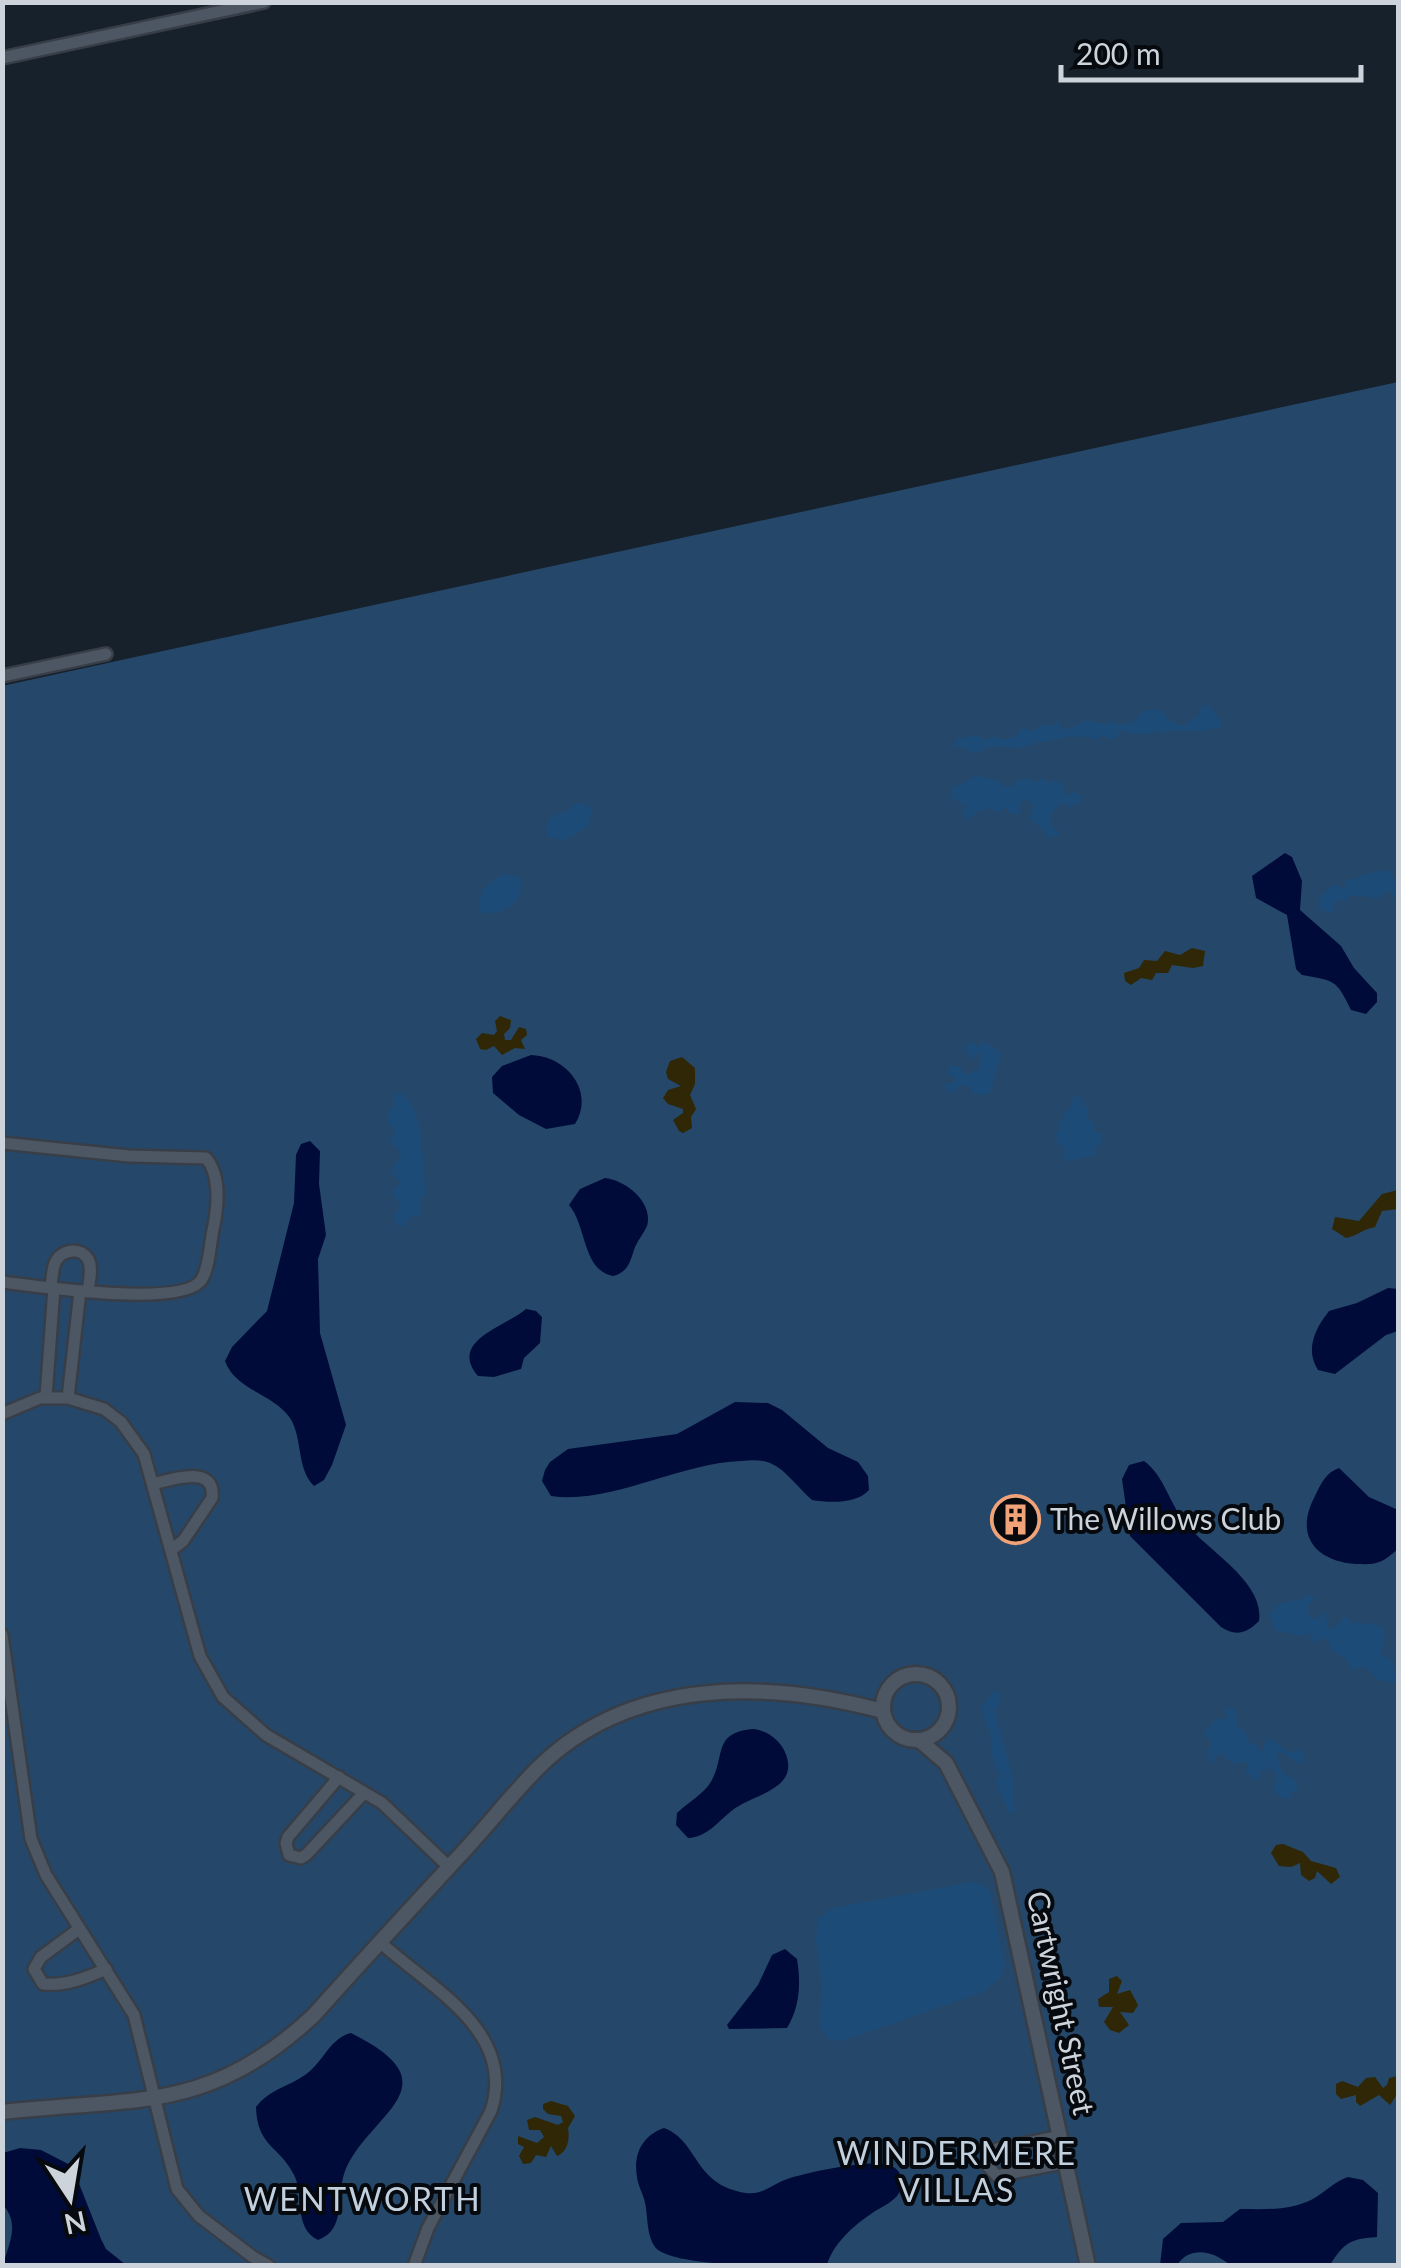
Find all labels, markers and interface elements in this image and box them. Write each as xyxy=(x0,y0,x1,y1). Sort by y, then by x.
scale bar xyxy=(1061,20,1361,82)
text: 200 m xyxy=(1076,35,1161,71)
building icon: The Willows Club xyxy=(989,1494,1041,1546)
place label: The Willows Club xyxy=(1050,1500,1281,1536)
street label: Cartwright Street xyxy=(1021,1887,1103,2118)
district label: WINDERMERE VILLAS xyxy=(836,2133,1078,2209)
north arrow xyxy=(20,2148,120,2248)
district label: WENTWORTH xyxy=(244,2179,482,2218)
text: N xyxy=(61,2205,89,2242)

